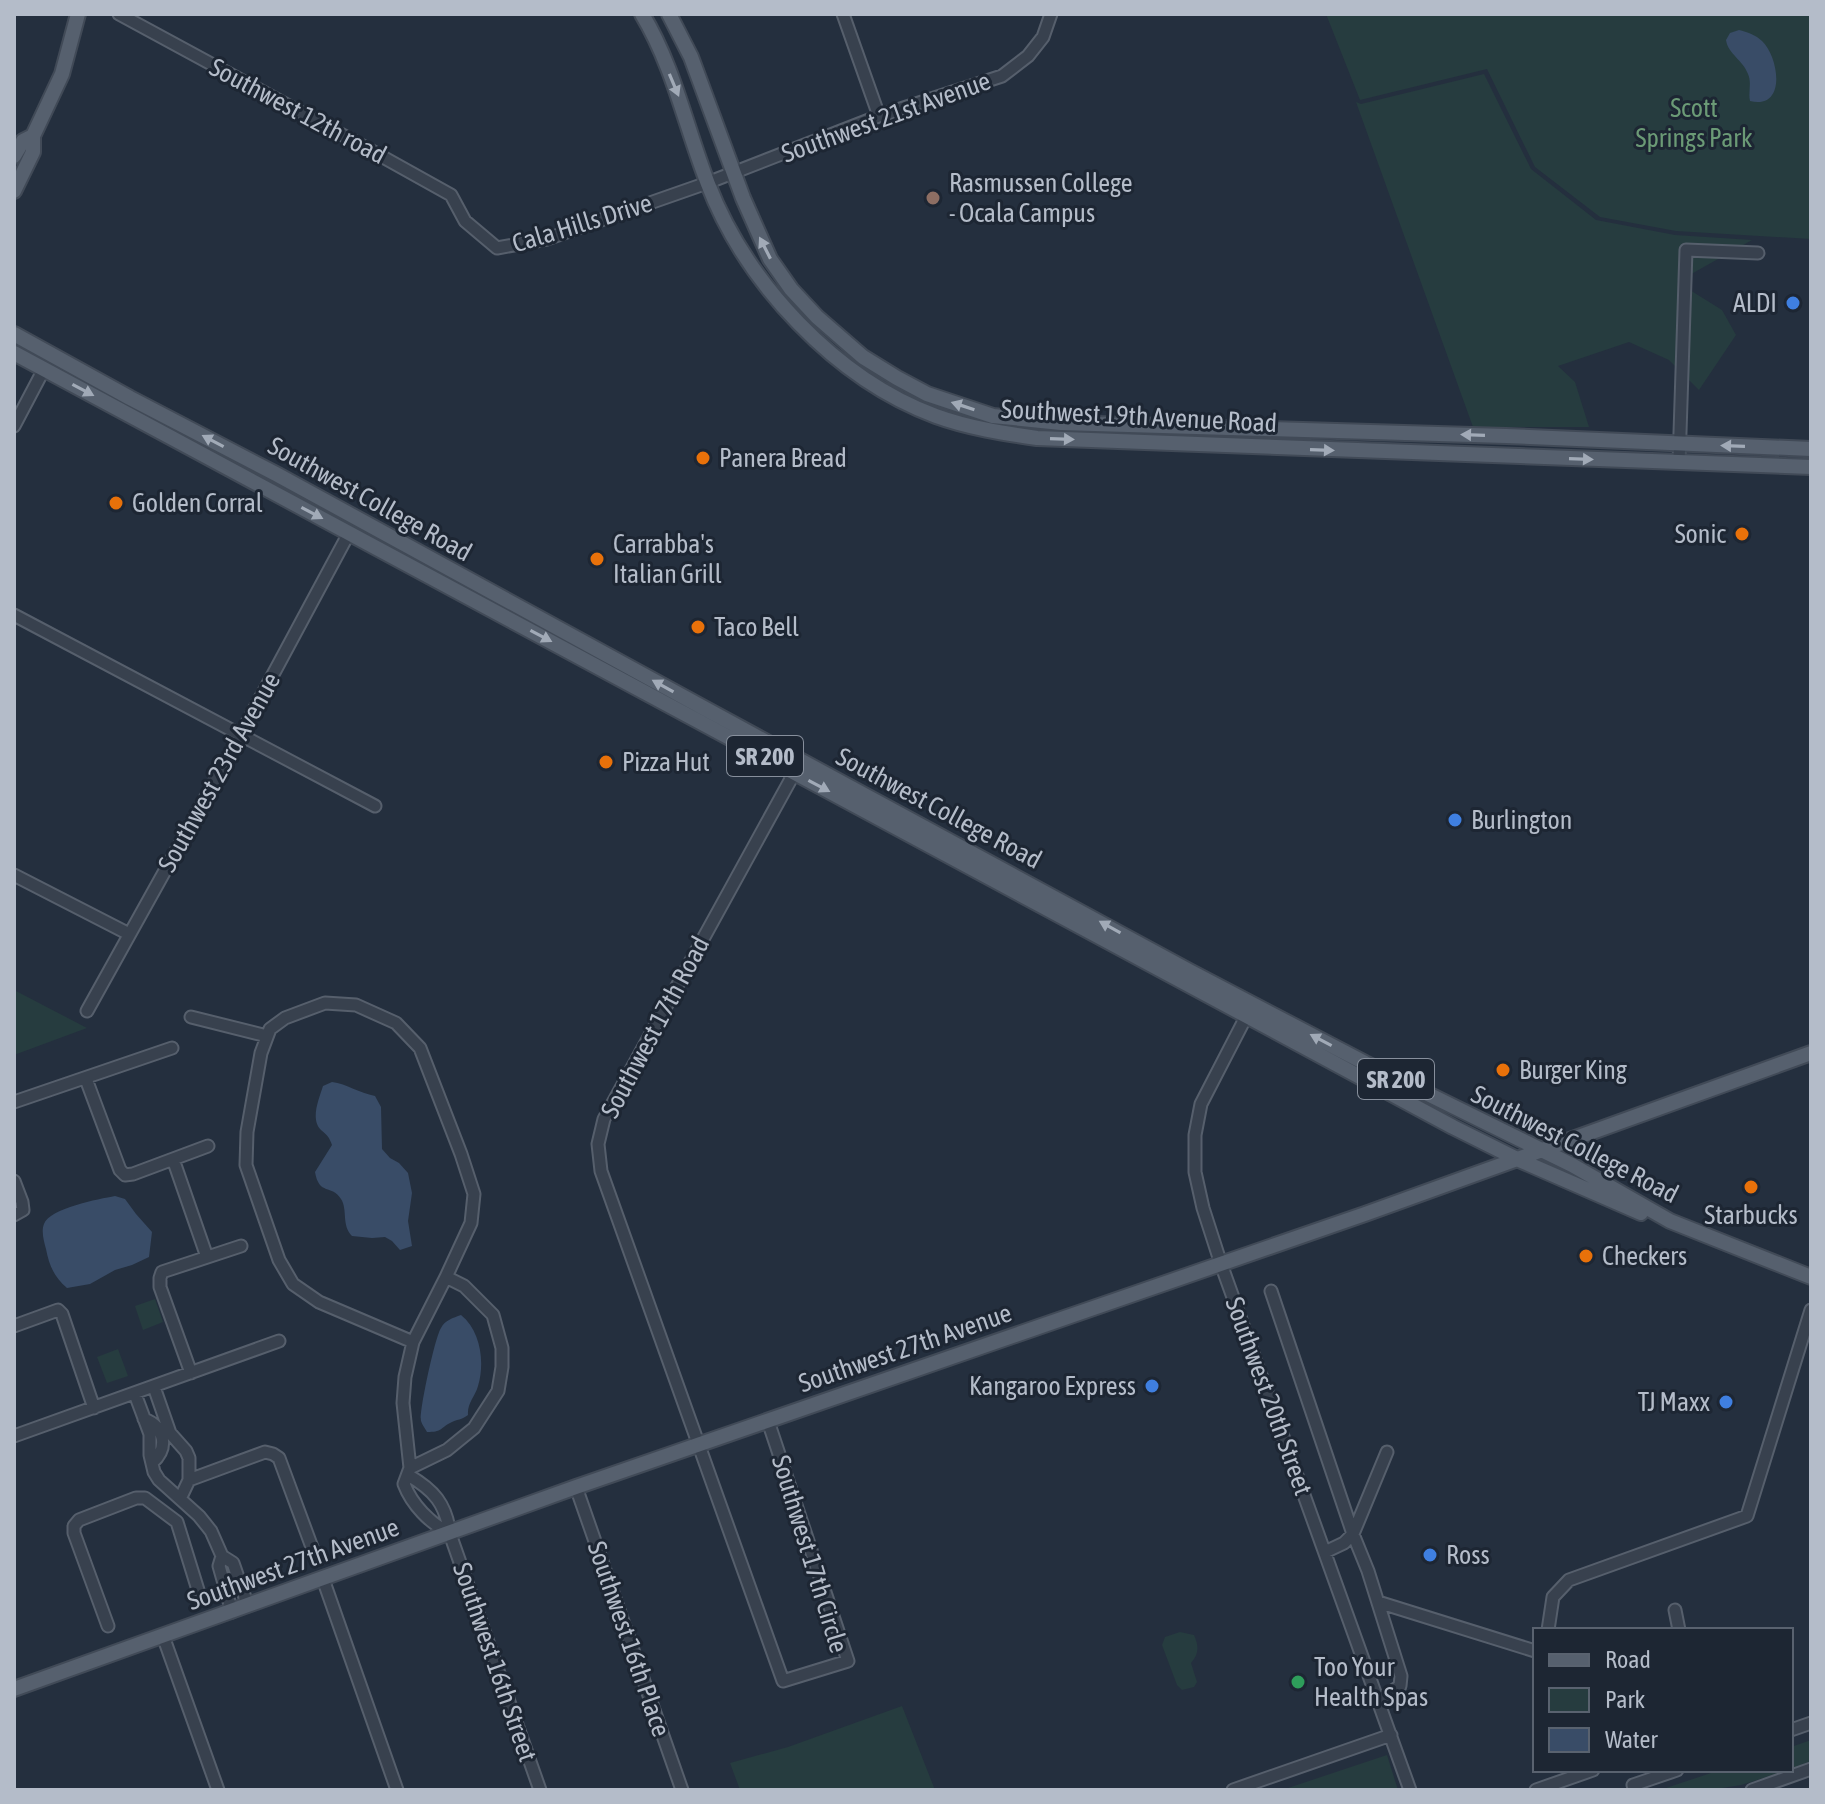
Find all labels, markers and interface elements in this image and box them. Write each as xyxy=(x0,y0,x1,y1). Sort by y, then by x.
street label: Southwest 12th road xyxy=(205,52,391,170)
street label: Southwest 21st Avenue xyxy=(778,65,994,169)
one-way arrow xyxy=(668,73,681,97)
park label: Scott Springs Park xyxy=(1636,93,1752,153)
place label: Rasmussen College - Ocala Campus xyxy=(949,168,1133,228)
street label: Cala Hills Drive xyxy=(509,188,655,258)
marker: Rasmussen College - Ocala Campus xyxy=(924,189,942,207)
one-way arrow xyxy=(758,237,772,260)
place label: ALDI xyxy=(1733,288,1777,318)
marker: ALDI xyxy=(1784,294,1802,312)
one-way arrow xyxy=(71,383,94,397)
street label: Southwest 19th Avenue Road xyxy=(1000,394,1278,438)
one-way arrow xyxy=(951,400,975,412)
one-way arrow xyxy=(1460,429,1485,442)
street label: Southwest College Road xyxy=(263,431,477,567)
one-way arrow xyxy=(1050,433,1075,446)
one-way arrow xyxy=(202,435,224,449)
one-way arrow xyxy=(1720,440,1745,453)
place label: Panera Bread xyxy=(719,443,847,473)
one-way arrow xyxy=(1310,443,1335,456)
marker: Panera Bread xyxy=(694,449,712,467)
one-way arrow xyxy=(1569,453,1594,466)
place label: Golden Corral xyxy=(132,488,263,518)
marker: Golden Corral xyxy=(107,494,125,512)
one-way arrow xyxy=(301,505,323,519)
place label: Sonic xyxy=(1675,519,1726,549)
marker: Sonic xyxy=(1733,525,1751,543)
place label: Carrabba's Italian Grill xyxy=(613,529,722,589)
marker: Carrabba's Italian Grill xyxy=(588,550,606,568)
place label: Taco Bell xyxy=(714,612,799,642)
marker: Taco Bell xyxy=(689,618,707,636)
one-way arrow xyxy=(530,629,552,643)
street label: Southwest 23rd Avenue xyxy=(152,667,286,877)
one-way arrow xyxy=(652,679,674,693)
road number: SR 200 xyxy=(727,736,803,776)
street label: Southwest College Road xyxy=(831,741,1047,875)
place label: Pizza Hut xyxy=(622,747,710,777)
marker: Pizza Hut xyxy=(597,753,615,771)
one-way arrow xyxy=(808,778,830,792)
place label: Burlington xyxy=(1471,805,1572,835)
marker: Burlington xyxy=(1446,811,1464,829)
one-way arrow xyxy=(1099,920,1121,934)
street label: Southwest 17th Road xyxy=(595,931,715,1123)
one-way arrow xyxy=(1310,1033,1332,1047)
place label: Burger King xyxy=(1519,1055,1628,1085)
road number: SR 200 xyxy=(1358,1059,1434,1099)
marker: Burger King xyxy=(1494,1061,1512,1079)
street label: Southwest College Road xyxy=(1467,1079,1683,1209)
marker: Starbucks xyxy=(1742,1178,1760,1196)
place label: Starbucks xyxy=(1704,1200,1798,1230)
place label: Checkers xyxy=(1602,1241,1687,1271)
marker: Checkers xyxy=(1577,1247,1595,1265)
street label: Southwest 20th Street xyxy=(1219,1293,1319,1499)
street label: Southwest 27th Avenue xyxy=(795,1297,1015,1399)
place label: Kangaroo Express xyxy=(969,1371,1136,1401)
marker: Kangaroo Express xyxy=(1143,1377,1161,1395)
place label: TJ Maxx xyxy=(1638,1387,1710,1417)
marker: TJ Maxx xyxy=(1717,1393,1735,1411)
street label: Southwest 17th Circle xyxy=(766,1452,854,1656)
street label: Southwest 27th Avenue xyxy=(183,1512,403,1616)
street label: Southwest 16th Place xyxy=(582,1538,676,1740)
place label: Ross xyxy=(1446,1540,1490,1570)
marker: Ross xyxy=(1421,1546,1439,1564)
street label: Southwest 16th Street xyxy=(447,1559,543,1765)
legend xyxy=(1533,1628,1793,1772)
text: Road xyxy=(1605,1646,1651,1673)
place label: Too Your Health Spas xyxy=(1314,1652,1428,1712)
marker: Too Your Health Spas xyxy=(1289,1673,1307,1691)
text: Park xyxy=(1605,1686,1646,1713)
text: Water xyxy=(1605,1726,1658,1753)

